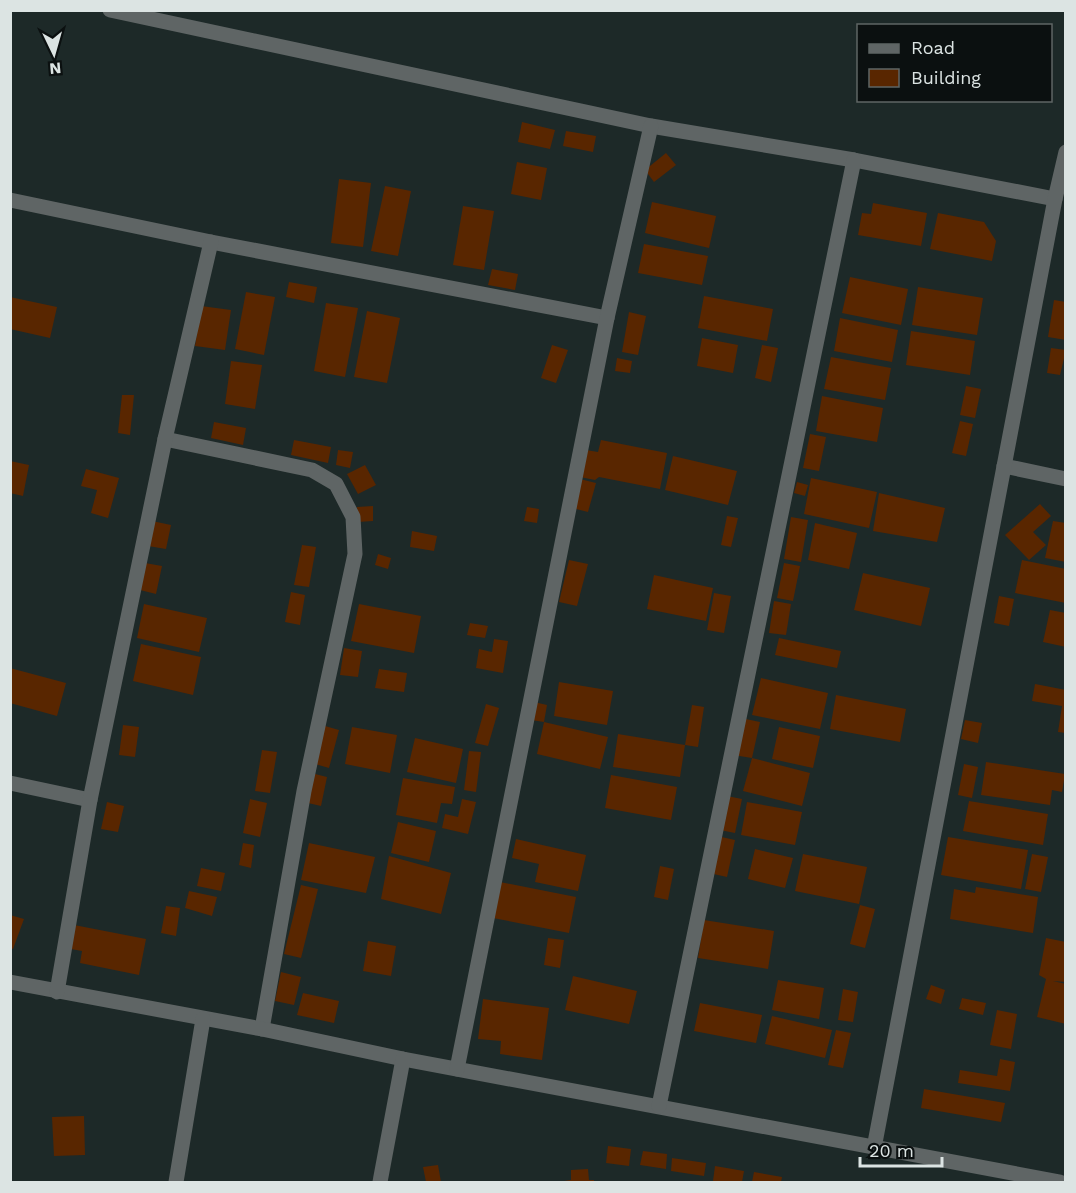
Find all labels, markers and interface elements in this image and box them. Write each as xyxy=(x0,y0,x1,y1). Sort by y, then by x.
north arrow xyxy=(24,24,84,84)
legend xyxy=(857,24,1052,102)
text: Road xyxy=(911,37,955,58)
text: N xyxy=(49,58,62,78)
text: Building xyxy=(911,67,981,88)
scale bar xyxy=(860,1130,942,1168)
text: 20 m xyxy=(869,1140,914,1161)

